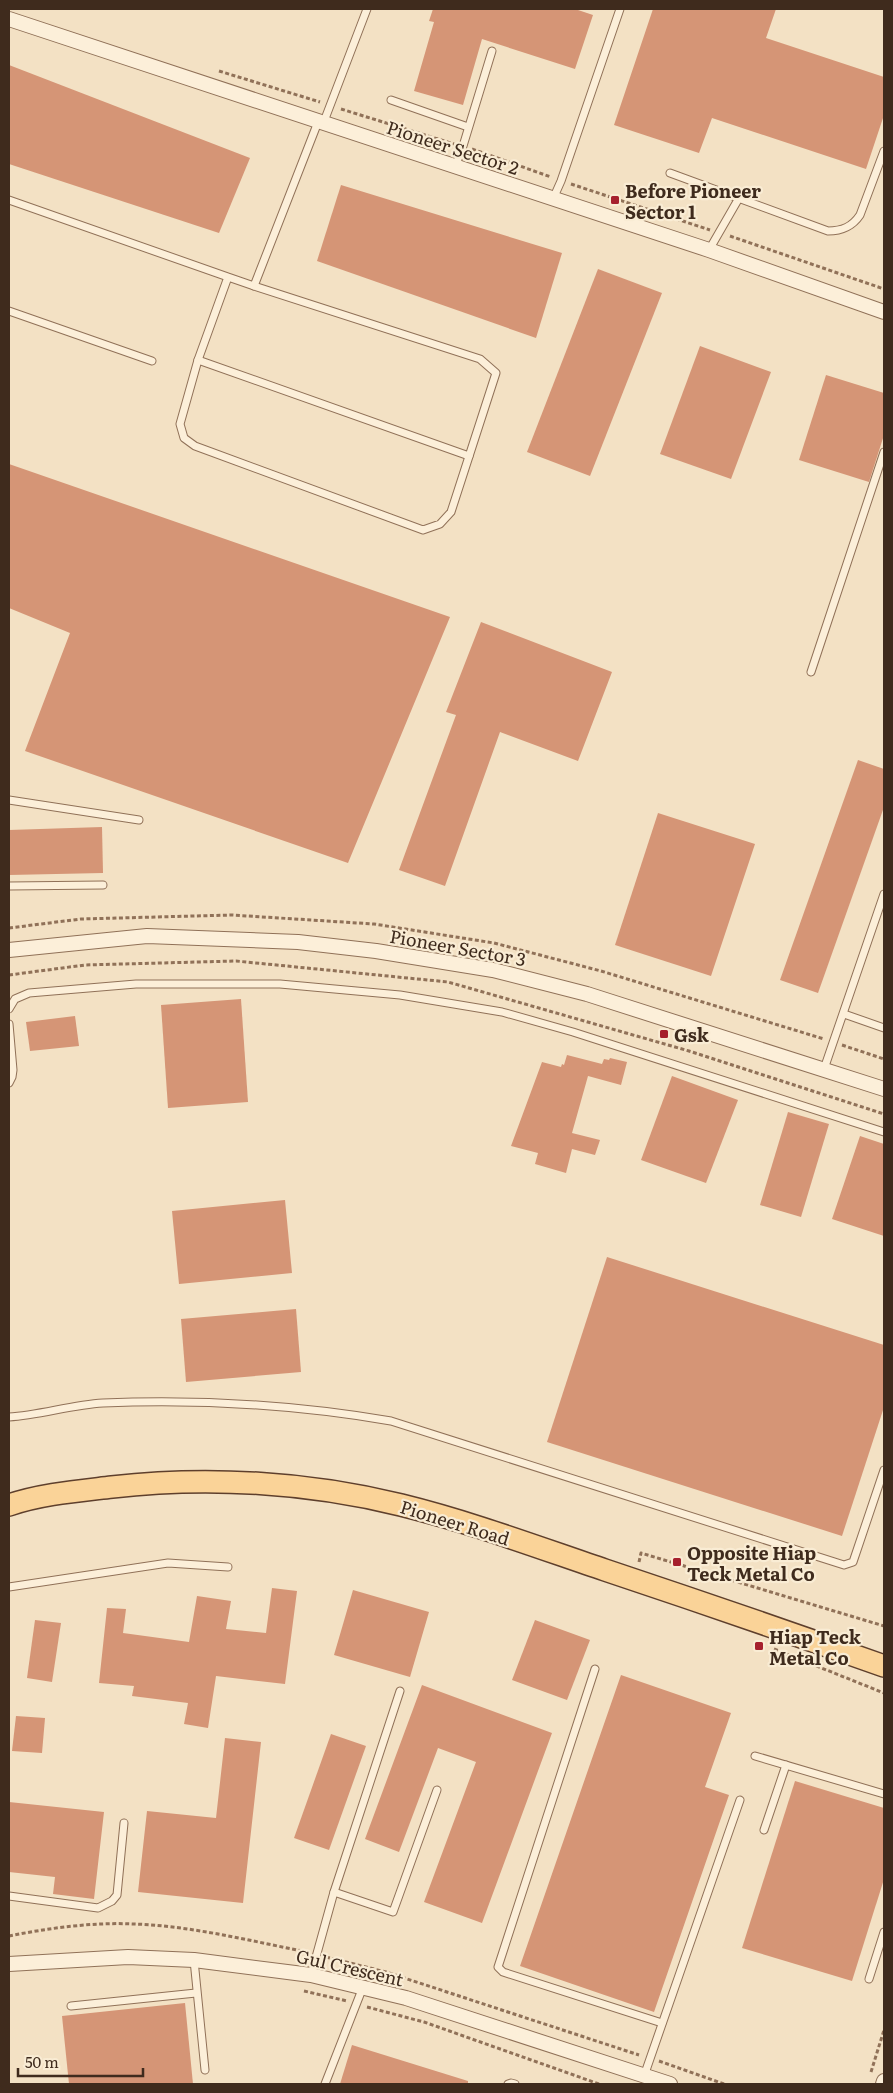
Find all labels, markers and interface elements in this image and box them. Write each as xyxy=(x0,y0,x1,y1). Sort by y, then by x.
street label: Pioneer Sector 2 xyxy=(383,113,523,181)
place label: Before Pioneer Sector 1 xyxy=(625,177,761,225)
marker: Before Pioneer Sector 1 xyxy=(609,194,621,206)
street label: Pioneer Sector 3 xyxy=(388,922,528,972)
place label: Gsk xyxy=(674,1021,710,1048)
marker: Gsk xyxy=(658,1028,670,1040)
street label: Pioneer Road xyxy=(397,1493,513,1551)
place label: Opposite Hiap Teck Metal Co xyxy=(687,1539,816,1587)
marker: Opposite Hiap Teck Metal Co xyxy=(671,1556,683,1568)
place label: Hiap Teck Metal Co xyxy=(769,1623,862,1671)
marker: Hiap Teck Metal Co xyxy=(753,1640,765,1652)
street label: Gul Crescent xyxy=(294,1942,407,1993)
scale bar xyxy=(18,2046,142,2078)
text: 50 m xyxy=(25,2050,59,2073)

